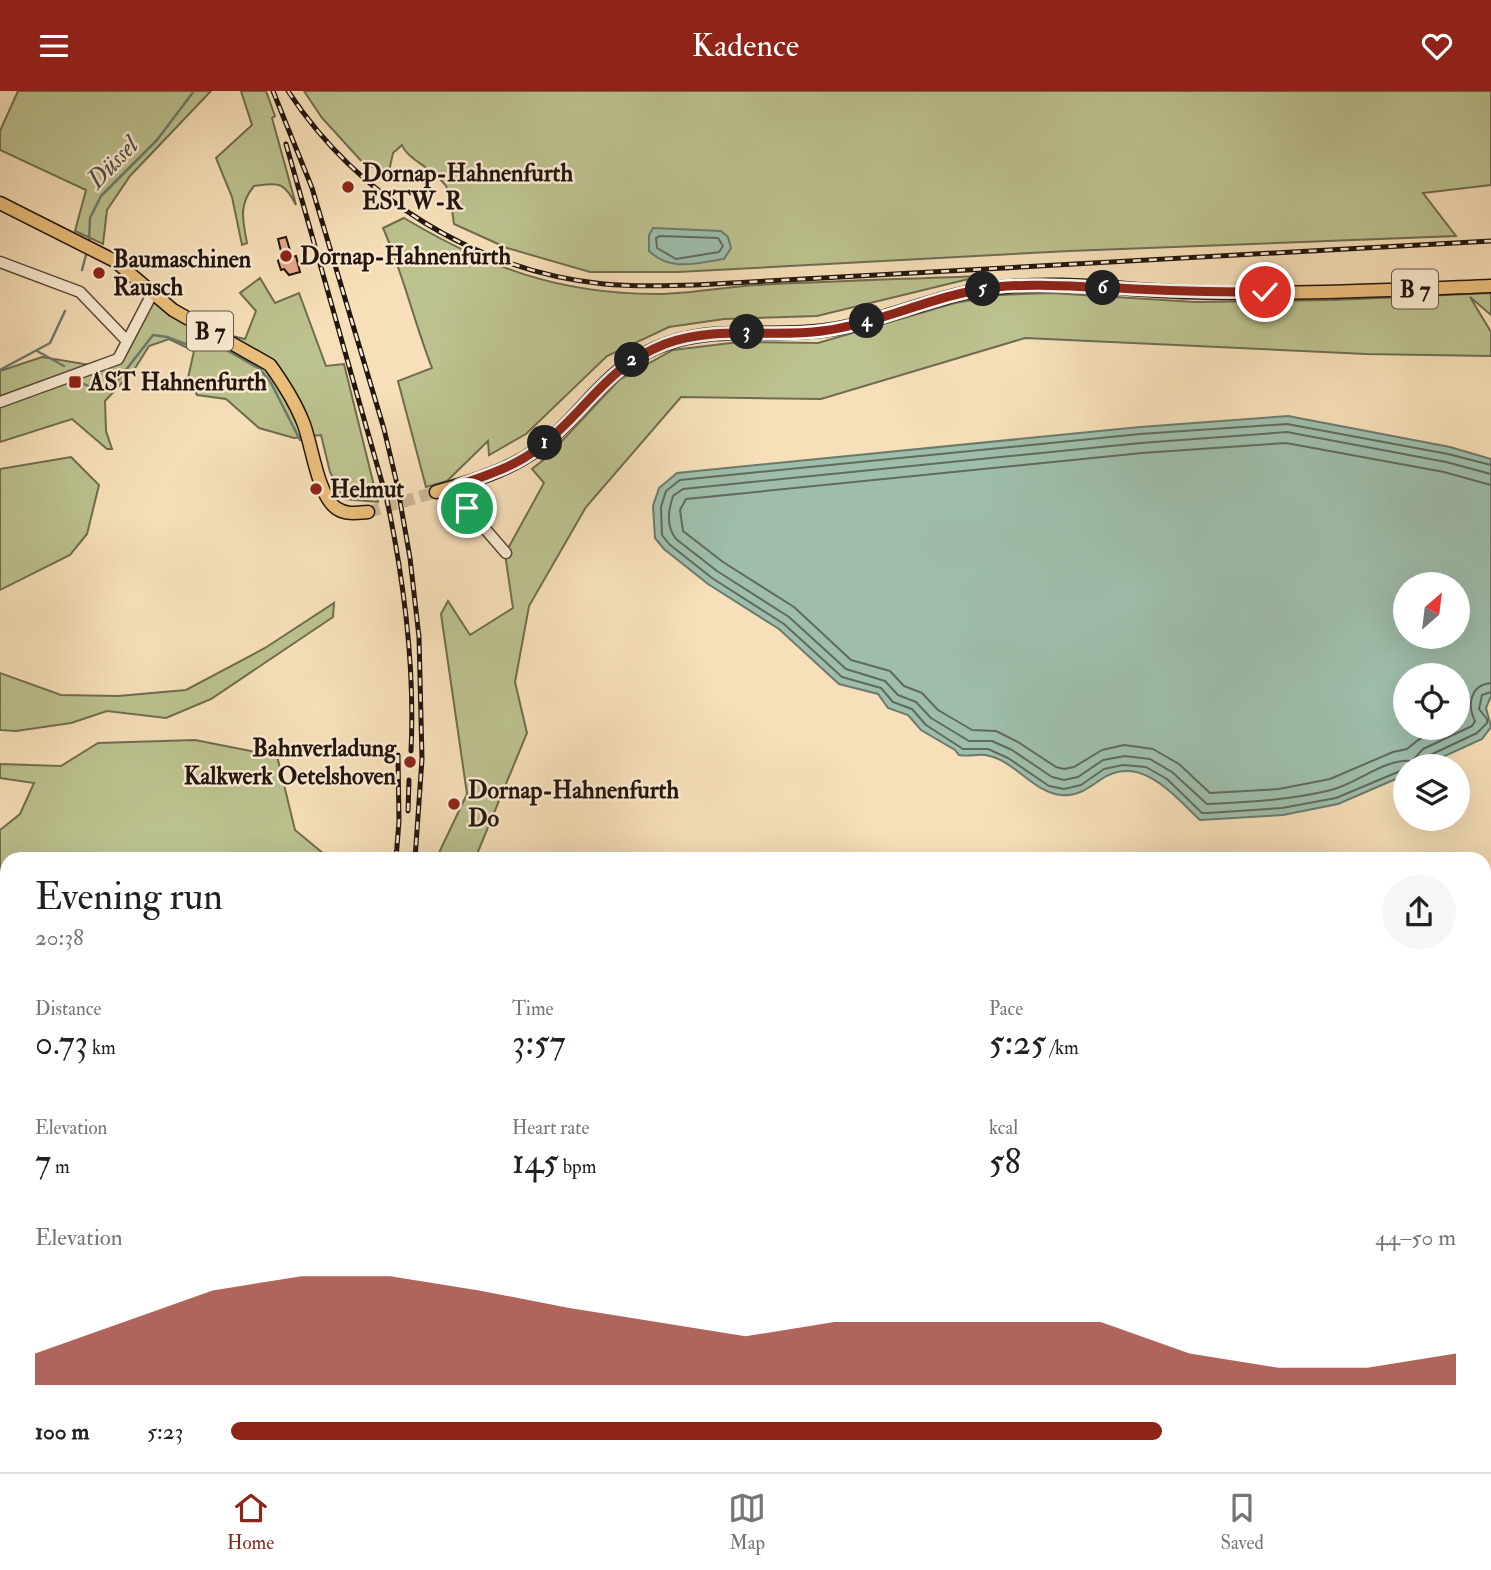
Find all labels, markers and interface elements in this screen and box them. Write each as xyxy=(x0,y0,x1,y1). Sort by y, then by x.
text: Kadence xyxy=(692,26,799,66)
icon: menu xyxy=(35,27,73,65)
icon: heart xyxy=(1418,27,1456,65)
water label: Düssel xyxy=(80,129,147,196)
place label: Dornap-Hahnenfurth ESTW-R xyxy=(362,158,573,217)
marker: Dornap-Hahnenfurth ESTW-R xyxy=(340,179,356,195)
place label: Dornap-Hahnenfurth xyxy=(300,241,511,272)
place label: Baumaschinen Rausch xyxy=(113,244,252,303)
marker: Dornap-Hahnenfurth xyxy=(278,248,294,264)
pin xyxy=(1235,262,1295,322)
marker: Baumaschinen Rausch xyxy=(91,265,107,281)
road number: B 7 xyxy=(1392,269,1438,309)
pin: 5 xyxy=(965,271,1000,307)
pin: 6 xyxy=(1086,271,1120,305)
icon: check xyxy=(1246,273,1284,311)
text: 6 xyxy=(1098,275,1107,299)
text: 5 xyxy=(978,276,987,300)
pin: 4 xyxy=(850,303,884,338)
text: 4 xyxy=(861,308,872,332)
road number: B 7 xyxy=(187,311,233,351)
pin: 3 xyxy=(730,315,764,349)
text: 3 xyxy=(743,319,750,343)
pin: 2 xyxy=(614,343,650,377)
text: 2 xyxy=(627,347,636,371)
place label: AST Hahnenfurth xyxy=(88,367,267,398)
marker: AST Hahnenfurth xyxy=(67,374,83,390)
pin: 1 xyxy=(528,425,562,461)
text: 1 xyxy=(541,430,548,454)
place label: Helmut xyxy=(330,474,404,505)
pin xyxy=(437,478,497,538)
marker: Helmut xyxy=(308,481,324,497)
icon: arrive xyxy=(448,489,486,527)
north arrow xyxy=(1393,572,1470,649)
map controls xyxy=(1393,572,1470,831)
button: locate xyxy=(1393,663,1470,740)
place label: Bahnverladung Kalkwerk Oetelshoven xyxy=(184,733,397,792)
marker: Bahnverladung Kalkwerk Oetelshoven xyxy=(402,754,418,770)
button: layers xyxy=(1393,754,1470,831)
place label: Dornap-Hahnenfurth Do xyxy=(468,775,679,834)
marker: Dornap-Hahnenfurth Do xyxy=(446,796,462,812)
text: Evening run xyxy=(35,873,223,921)
button: share xyxy=(1382,875,1456,949)
text: 20:38 xyxy=(35,923,84,952)
text: Distance xyxy=(35,997,101,1021)
text: Time xyxy=(512,997,554,1021)
text: Pace xyxy=(989,997,1023,1021)
text: 0.73 xyxy=(35,1021,88,1065)
text: 3:57 xyxy=(512,1021,566,1065)
text: 5:25 xyxy=(989,1021,1046,1065)
text: km xyxy=(88,1036,116,1060)
text: /km xyxy=(1046,1036,1079,1060)
text: Elevation xyxy=(35,1116,107,1140)
text: Heart rate xyxy=(512,1116,589,1140)
text: kcal xyxy=(989,1116,1018,1140)
text: 7 xyxy=(35,1140,51,1184)
text: 145 xyxy=(512,1140,559,1184)
text: 58 xyxy=(989,1140,1021,1184)
text: m xyxy=(51,1155,70,1179)
text: bpm xyxy=(559,1155,596,1179)
text: Elevation xyxy=(35,1223,123,1252)
text: 44–50 m xyxy=(1375,1223,1456,1252)
text: 100 m xyxy=(35,1417,89,1446)
text: 5:23 xyxy=(147,1417,183,1446)
tab: Home xyxy=(227,1489,274,1555)
tab: Map xyxy=(728,1489,766,1555)
tab: Saved xyxy=(1220,1489,1264,1555)

